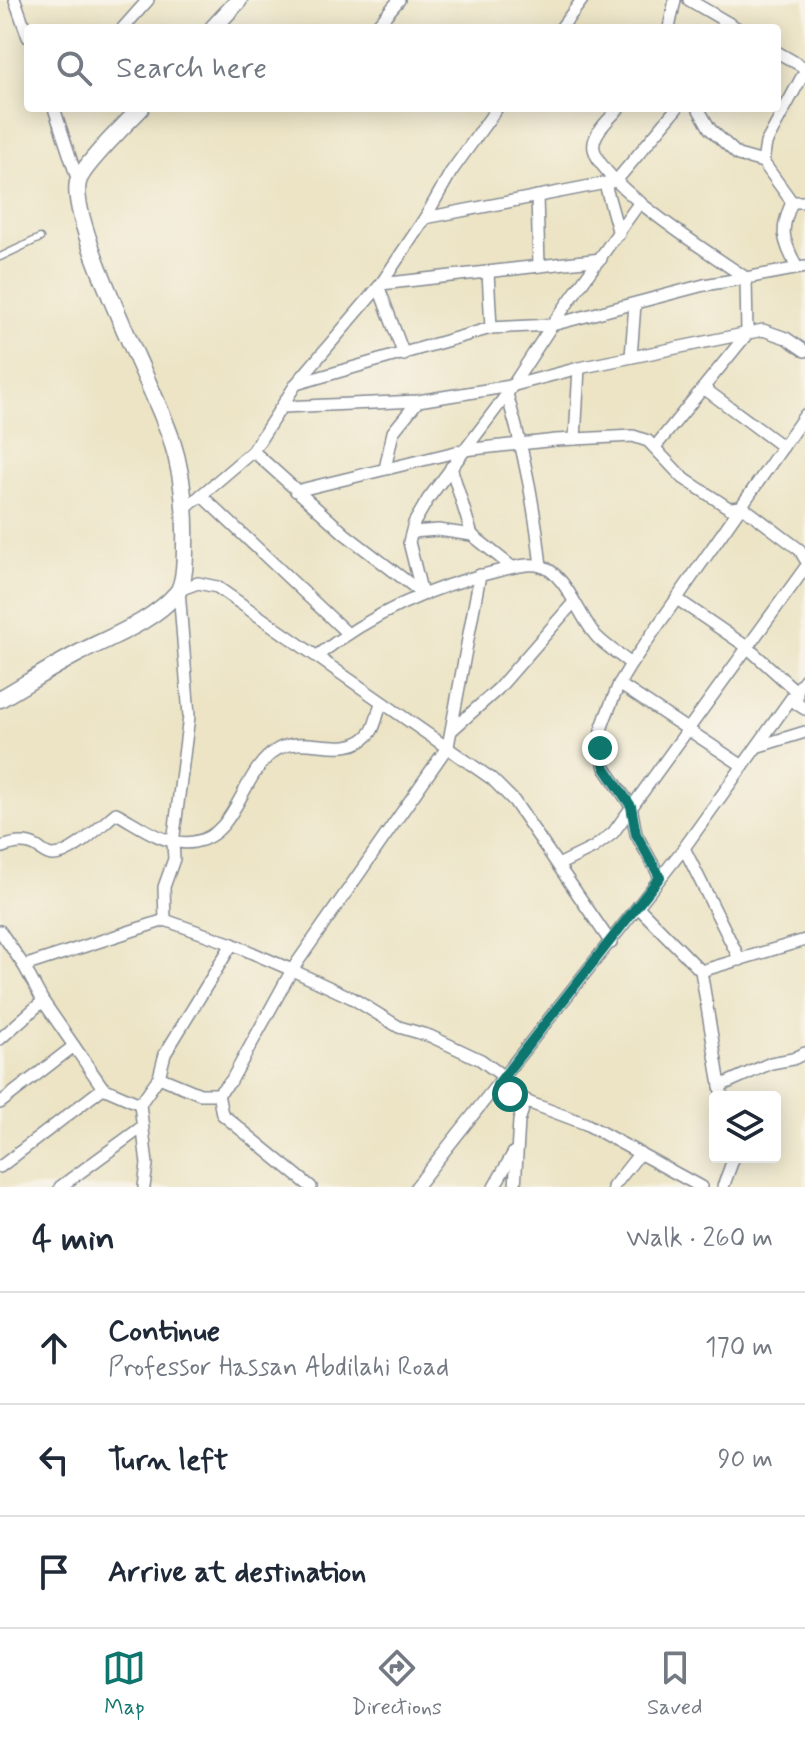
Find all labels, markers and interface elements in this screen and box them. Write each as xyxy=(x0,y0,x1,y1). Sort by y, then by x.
search box xyxy=(24,24,781,112)
icon: search xyxy=(52,46,96,90)
text: Search here xyxy=(116,49,267,88)
route end xyxy=(582,730,618,766)
route start xyxy=(492,1076,528,1112)
map controls xyxy=(709,1091,781,1163)
button: layers xyxy=(709,1091,781,1163)
text: 4 min xyxy=(32,1217,115,1262)
text: Walk · 260 m xyxy=(626,1222,773,1256)
text: Continue xyxy=(108,1312,220,1351)
icon: ahead xyxy=(32,1326,76,1370)
text: 170 m xyxy=(705,1331,773,1365)
text: Professor Hassan Abdilahi Road xyxy=(108,1351,449,1385)
icon: left xyxy=(32,1438,76,1482)
text: Turn left xyxy=(108,1441,228,1480)
text: 90 m xyxy=(718,1443,773,1477)
icon: arrive xyxy=(32,1550,76,1594)
text: Arrive at destination xyxy=(108,1553,366,1592)
tab: Map xyxy=(102,1646,146,1722)
tab: Directions xyxy=(351,1646,442,1722)
tab: Saved xyxy=(647,1646,702,1722)

